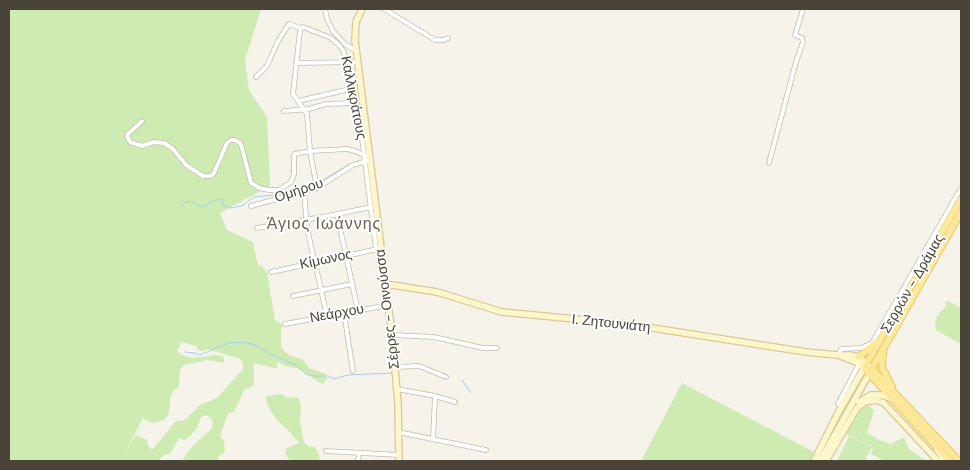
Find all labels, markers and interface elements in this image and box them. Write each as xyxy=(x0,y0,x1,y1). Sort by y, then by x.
street label: Καλλικράτους xyxy=(337,55,369,141)
street label: Ομήρου xyxy=(273,175,325,207)
district label: Άγιος Ιωάννης xyxy=(265,215,383,235)
street label: Σερρών - Δράμας xyxy=(878,231,948,337)
street label: Κίμωνος xyxy=(298,246,354,274)
street label: Σέρρες - Οινούσσα xyxy=(372,248,404,370)
street label: Νεάρχου xyxy=(309,301,365,327)
street label: Ι. Ζητουνιάτη xyxy=(571,312,651,336)

